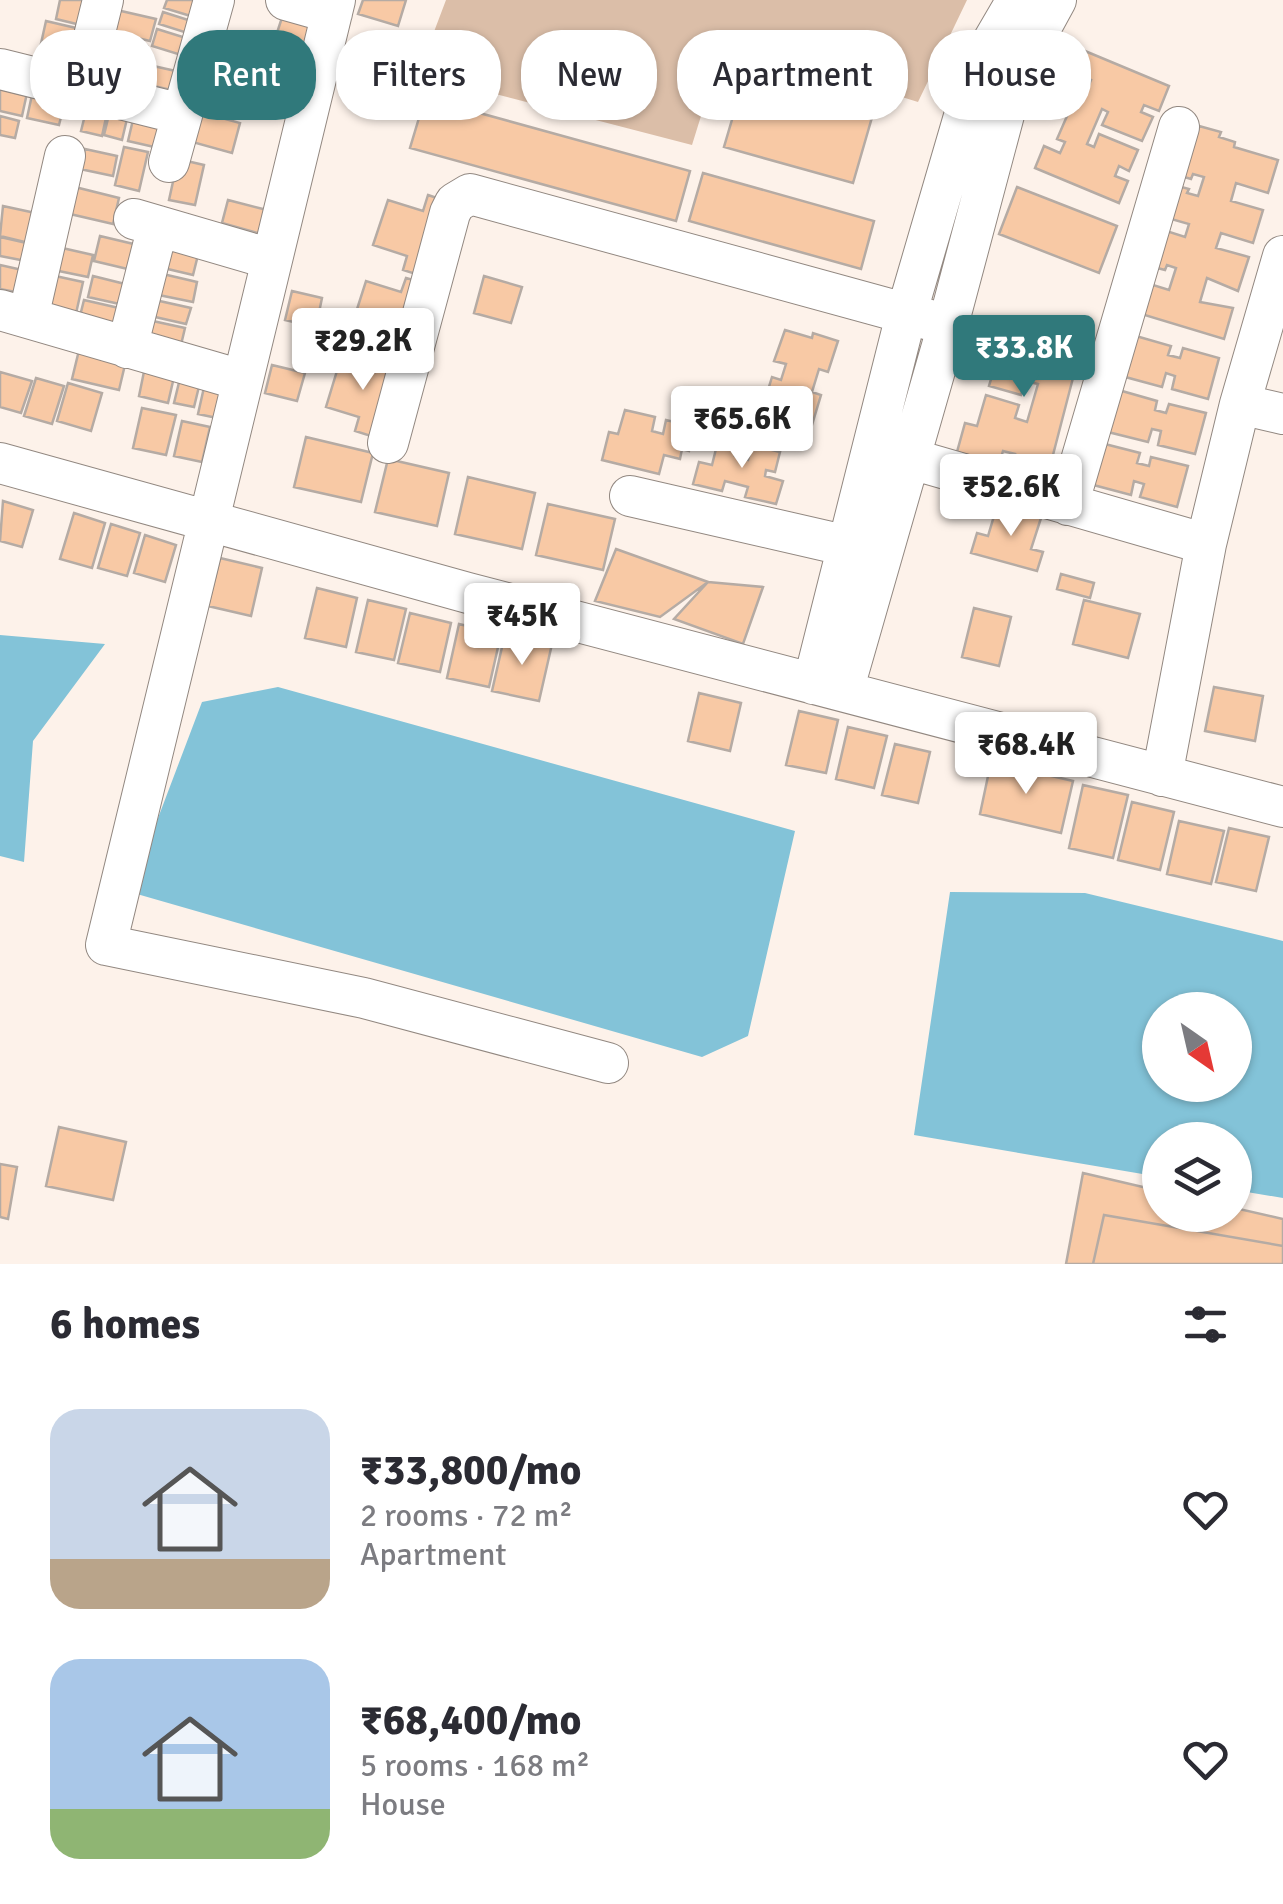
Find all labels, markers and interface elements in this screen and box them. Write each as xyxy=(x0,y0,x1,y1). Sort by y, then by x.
chip: Buy xyxy=(30,30,157,120)
chip: Rent xyxy=(177,30,316,120)
chip: Filters xyxy=(336,30,501,120)
chip: New xyxy=(521,30,657,120)
chip: Apartment xyxy=(677,30,908,120)
chip: House xyxy=(928,30,1091,120)
pin: ₹29.2K xyxy=(282,308,444,393)
pin: ₹33.8K xyxy=(943,315,1105,400)
text: ₹29.2K xyxy=(314,321,412,360)
text: ₹33.8K xyxy=(975,328,1073,367)
pin: ₹65.6K xyxy=(661,386,823,471)
text: ₹65.6K xyxy=(693,399,791,438)
pin: ₹52.6K xyxy=(930,454,1092,539)
text: ₹52.6K xyxy=(962,467,1060,506)
pin: ₹45K xyxy=(463,583,581,668)
text: ₹45K xyxy=(486,596,558,635)
pin: ₹68.4K xyxy=(945,712,1107,797)
text: ₹68.4K xyxy=(977,725,1075,764)
north arrow xyxy=(1142,992,1252,1102)
map controls xyxy=(1142,992,1252,1232)
button: layers xyxy=(1142,1122,1252,1232)
icon: filters xyxy=(1178,1297,1233,1352)
text: 6 homes xyxy=(50,1299,200,1350)
text: ₹33,800/mo xyxy=(360,1445,581,1496)
icon: home xyxy=(130,1449,250,1569)
icon: heart xyxy=(1178,1482,1233,1537)
text: 2 rooms · 72 m² xyxy=(360,1496,573,1535)
text: Apartment xyxy=(360,1535,507,1574)
text: ₹68,400/mo xyxy=(360,1695,581,1746)
icon: home xyxy=(130,1699,250,1819)
icon: heart xyxy=(1178,1732,1233,1787)
text: 5 rooms · 168 m² xyxy=(360,1746,590,1785)
text: House xyxy=(360,1785,446,1824)

